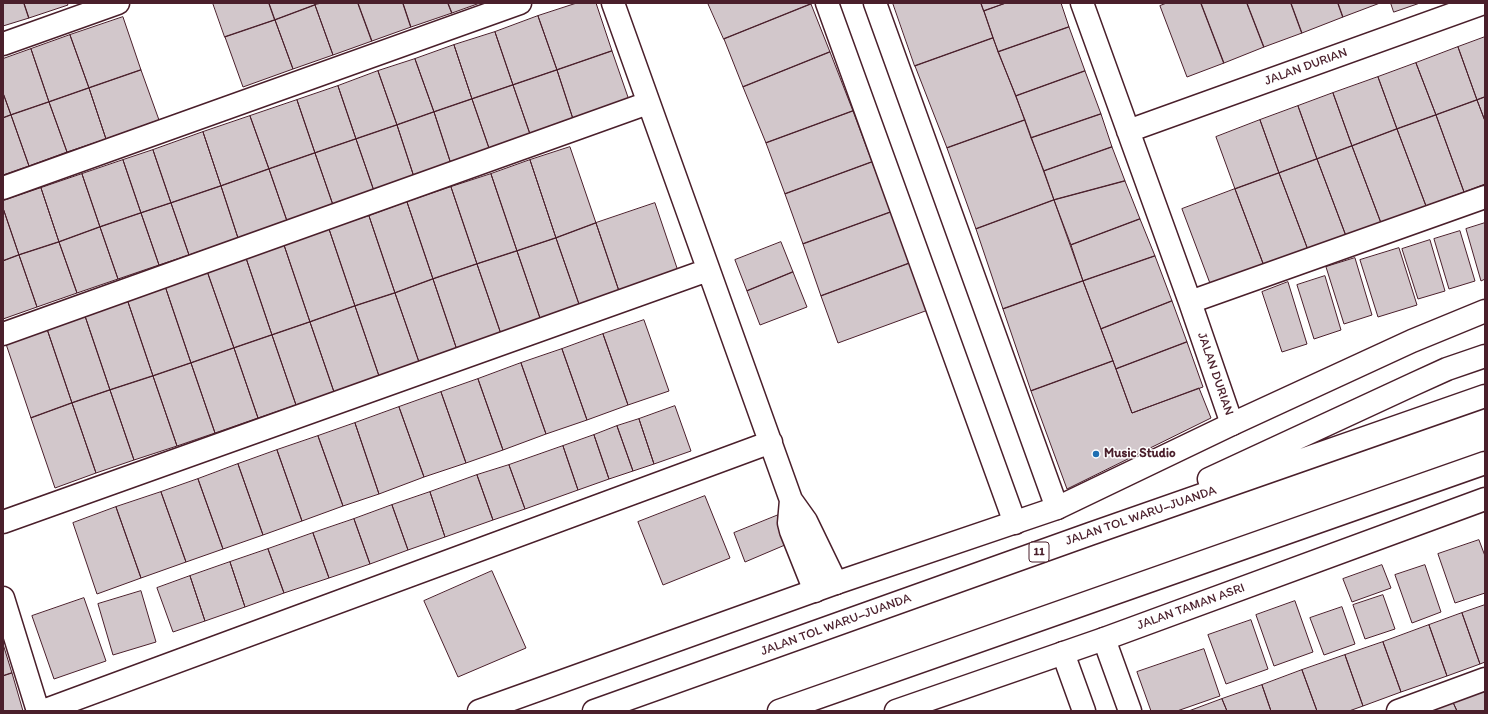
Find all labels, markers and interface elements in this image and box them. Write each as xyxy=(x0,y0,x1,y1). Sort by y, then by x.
street label: JALAN DURIAN xyxy=(1263,45,1349,89)
street label: JALAN DURIAN xyxy=(1193,330,1237,418)
place label: Music Studio xyxy=(1104,446,1176,462)
marker: Music Studio xyxy=(1091,449,1101,459)
street label: JALAN TOL WARU–JUANDA xyxy=(1063,483,1219,549)
road number: 11 xyxy=(1029,542,1049,562)
street label: JALAN TAMAN ASRI xyxy=(1135,580,1247,634)
street label: JALAN TOL WARU–JUANDA xyxy=(759,590,913,660)

